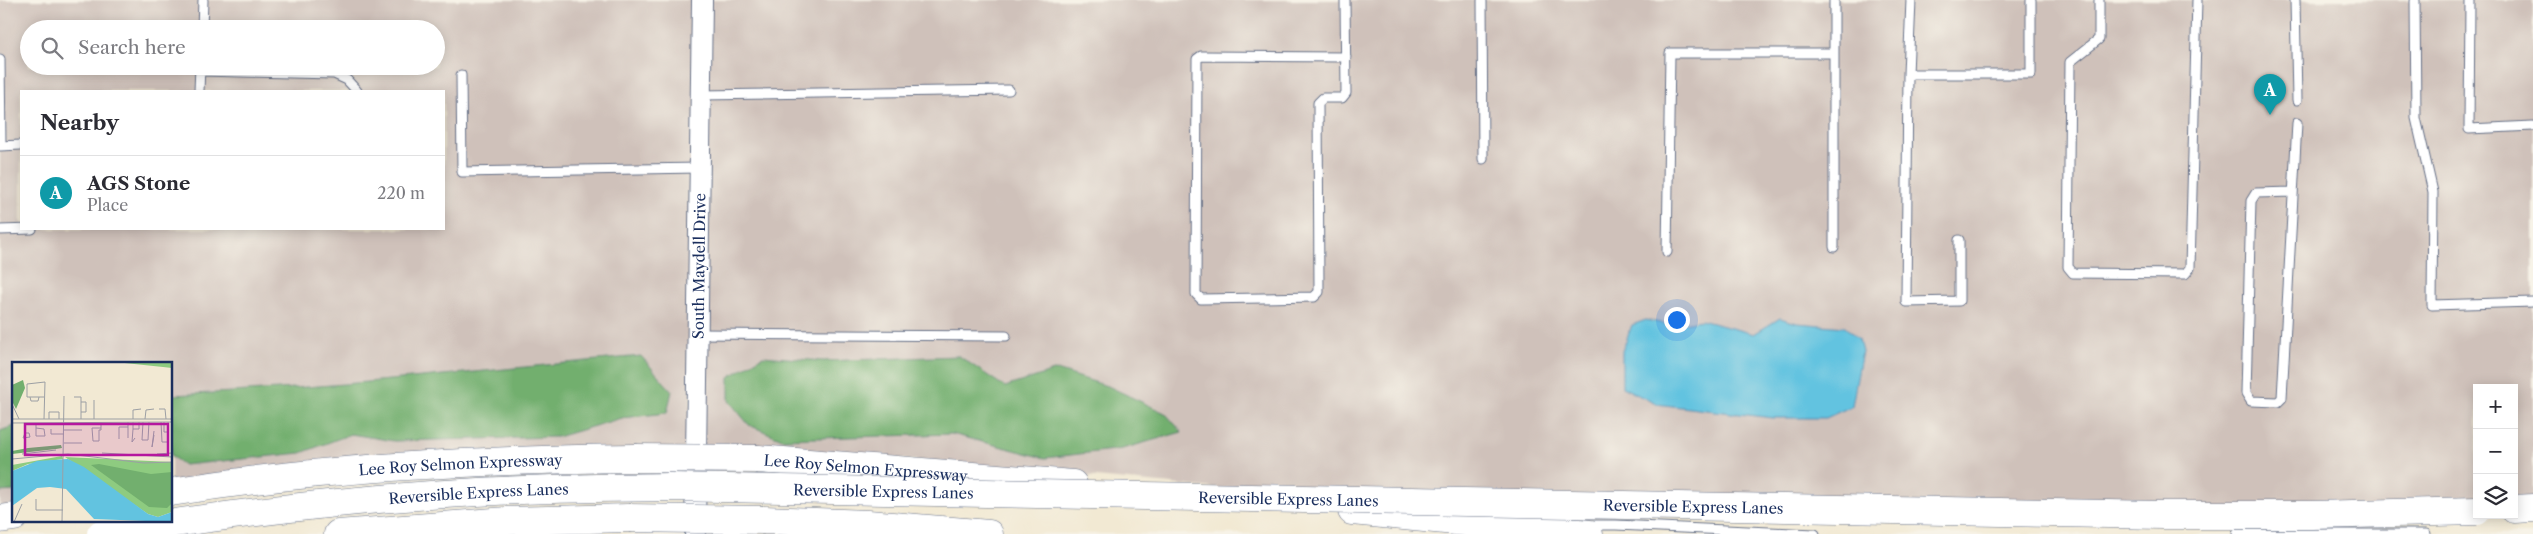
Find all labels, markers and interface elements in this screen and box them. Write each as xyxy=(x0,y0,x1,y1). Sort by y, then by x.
search box xyxy=(20,20,445,75)
icon: search xyxy=(38,34,66,62)
text: Search here xyxy=(78,36,186,59)
pin: A xyxy=(2254,74,2286,115)
text: Nearby xyxy=(40,110,119,135)
text: AGS Stone xyxy=(87,172,190,195)
text: A xyxy=(50,183,62,203)
text: 220 m xyxy=(377,183,425,203)
street label: South Maydell Drive xyxy=(688,193,709,339)
text: Place xyxy=(87,195,128,215)
your location xyxy=(1664,307,1690,333)
inset map xyxy=(12,362,172,522)
map controls xyxy=(2473,384,2518,519)
button: + xyxy=(2473,384,2518,429)
button: − xyxy=(2473,429,2518,474)
street label: Lee Roy Selmon Expressway xyxy=(358,450,563,479)
street label: Lee Roy Selmon Expressway xyxy=(763,450,969,485)
button: layers xyxy=(2473,474,2518,519)
street label: Reversible Express Lanes xyxy=(388,479,569,508)
street label: Reversible Express Lanes xyxy=(793,480,974,502)
street label: Reversible Express Lanes xyxy=(1198,487,1379,510)
street label: Reversible Express Lanes xyxy=(1603,495,1784,517)

